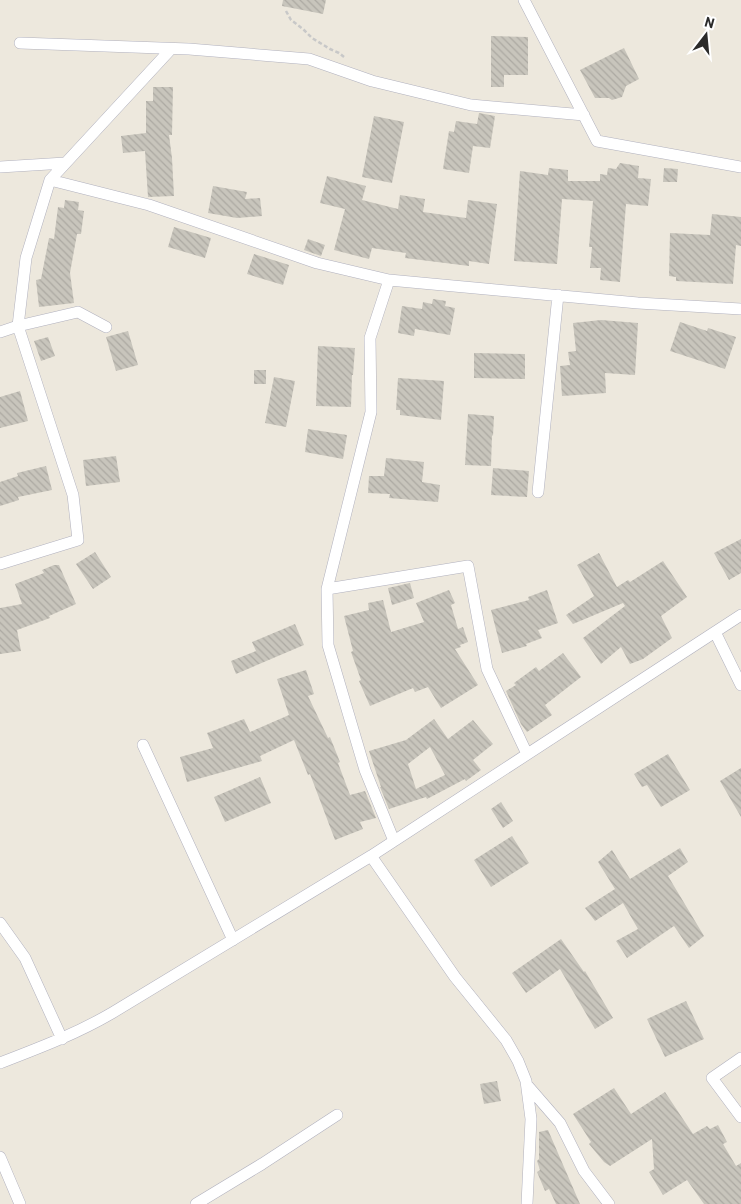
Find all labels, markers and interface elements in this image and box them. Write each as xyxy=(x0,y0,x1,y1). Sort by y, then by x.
north arrow xyxy=(681,10,731,60)
text: N xyxy=(703,13,717,31)

